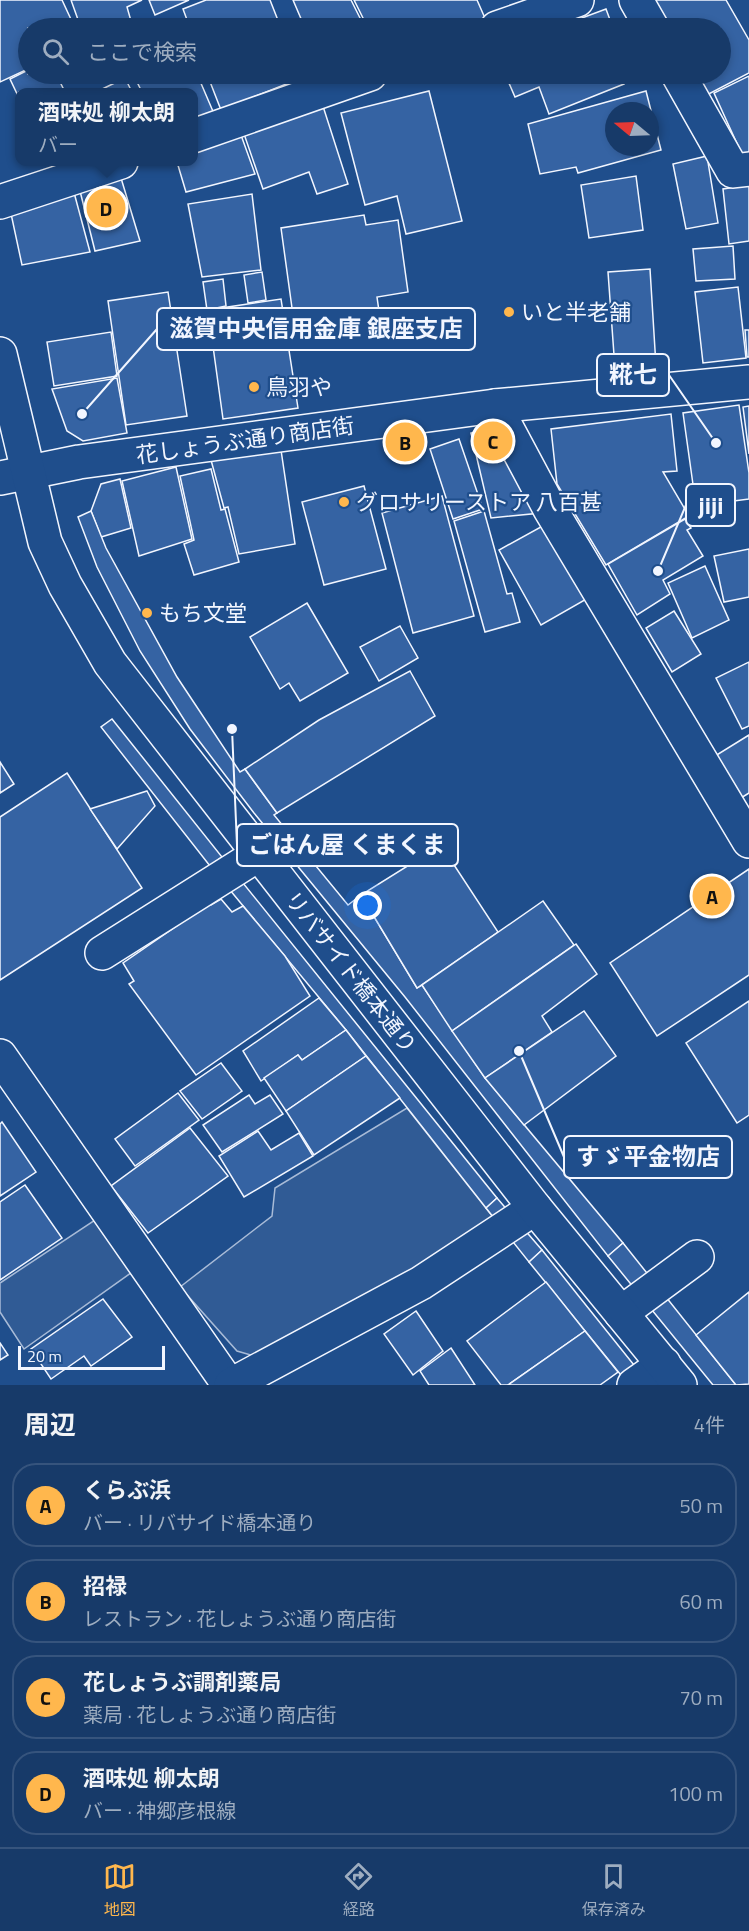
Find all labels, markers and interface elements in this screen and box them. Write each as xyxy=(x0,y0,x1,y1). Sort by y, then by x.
search box xyxy=(18,18,731,84)
icon: search xyxy=(39,35,72,68)
text: ここで検索 xyxy=(87,35,197,69)
popup xyxy=(15,88,198,166)
text: 酒味処 柳太朗 xyxy=(38,95,175,129)
north arrow xyxy=(605,102,659,156)
text: バー xyxy=(38,129,78,160)
pin: D xyxy=(86,186,126,230)
place label: いと半老舗 xyxy=(521,295,631,329)
marker: いと半老舗 xyxy=(502,305,516,319)
callout: 滋賀中央信用金庫 銀座支店 xyxy=(157,308,475,350)
text: 滋賀中央信用金庫 銀座支店 xyxy=(169,310,463,346)
callout: 糀七 xyxy=(597,354,669,396)
text: 糀七 xyxy=(609,356,657,392)
place label: 鳥羽や xyxy=(266,370,332,404)
marker: 鳥羽や xyxy=(247,380,261,394)
street label: 花しょうぶ通り商店街 xyxy=(134,408,356,472)
pin: C xyxy=(474,418,512,464)
pin: B xyxy=(386,420,424,464)
callout: jiji xyxy=(686,484,735,526)
place label: グロサリーストア 八百甚 xyxy=(356,485,602,519)
text: jiji xyxy=(698,487,723,523)
marker: グロサリーストア 八百甚 xyxy=(337,495,351,509)
place label: もち文堂 xyxy=(159,596,247,630)
marker: もち文堂 xyxy=(140,606,154,620)
callout: ごはん屋 くまくま xyxy=(237,824,458,866)
text: ごはん屋 くまくま xyxy=(248,826,446,862)
pin: A xyxy=(692,874,732,918)
street label: リバサイド橋本通り xyxy=(277,884,425,1060)
your location xyxy=(353,891,382,920)
callout: すゞ平金物店 xyxy=(564,1136,732,1178)
text: すゞ平金物店 xyxy=(576,1138,720,1174)
scale bar xyxy=(18,1343,165,1370)
text: 20 m xyxy=(27,1344,62,1368)
text: 周辺 xyxy=(24,1405,76,1444)
text: 4件 xyxy=(694,1409,725,1440)
text: くらぶ浜 xyxy=(83,1473,171,1507)
text: A xyxy=(39,1490,52,1521)
text: 50 m xyxy=(679,1490,723,1521)
text: バー · リバサイド橋本通り xyxy=(83,1507,316,1538)
text: 招禄 xyxy=(83,1569,127,1603)
text: B xyxy=(39,1586,52,1617)
text: 60 m xyxy=(679,1586,723,1617)
text: レストラン · 花しょうぶ通り商店街 xyxy=(83,1603,396,1634)
text: 花しょうぶ調剤薬局 xyxy=(83,1665,281,1699)
text: C xyxy=(40,1682,51,1713)
text: 70 m xyxy=(679,1682,723,1713)
text: 薬局 · 花しょうぶ通り商店街 xyxy=(83,1699,336,1730)
text: 酒味処 柳太朗 xyxy=(83,1761,220,1795)
text: D xyxy=(39,1778,52,1809)
text: 100 m xyxy=(668,1778,723,1809)
text: バー · 神郷彦根線 xyxy=(83,1795,236,1826)
tab: 地図 xyxy=(103,1860,136,1921)
tab: 経路 xyxy=(342,1860,375,1921)
tab: 保存済み xyxy=(582,1860,646,1921)

